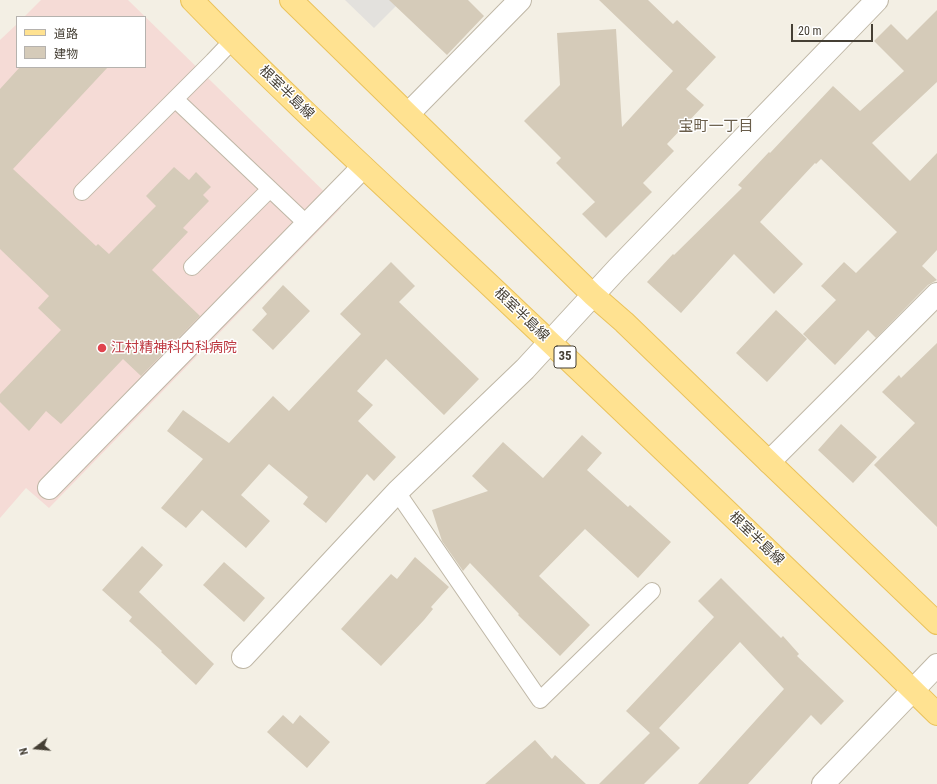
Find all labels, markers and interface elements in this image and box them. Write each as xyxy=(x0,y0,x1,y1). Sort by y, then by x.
legend xyxy=(16,16,146,68)
scale bar xyxy=(793,16,875,42)
text: 20 m xyxy=(798,24,822,38)
text: 道路 xyxy=(54,27,78,41)
text: 建物 xyxy=(54,47,78,61)
street label: 根室半島線 xyxy=(255,63,317,123)
district label: 宝町一丁目 xyxy=(679,118,753,136)
street label: 根室半島線 xyxy=(490,285,552,345)
place label: 江村精神科内科病院 xyxy=(111,340,237,356)
marker: 江村精神科内科病院 xyxy=(96,342,108,354)
road number: 35 xyxy=(554,346,576,368)
street label: 根室半島線 xyxy=(725,509,787,569)
north arrow xyxy=(16,728,56,768)
text: N xyxy=(17,746,31,756)

